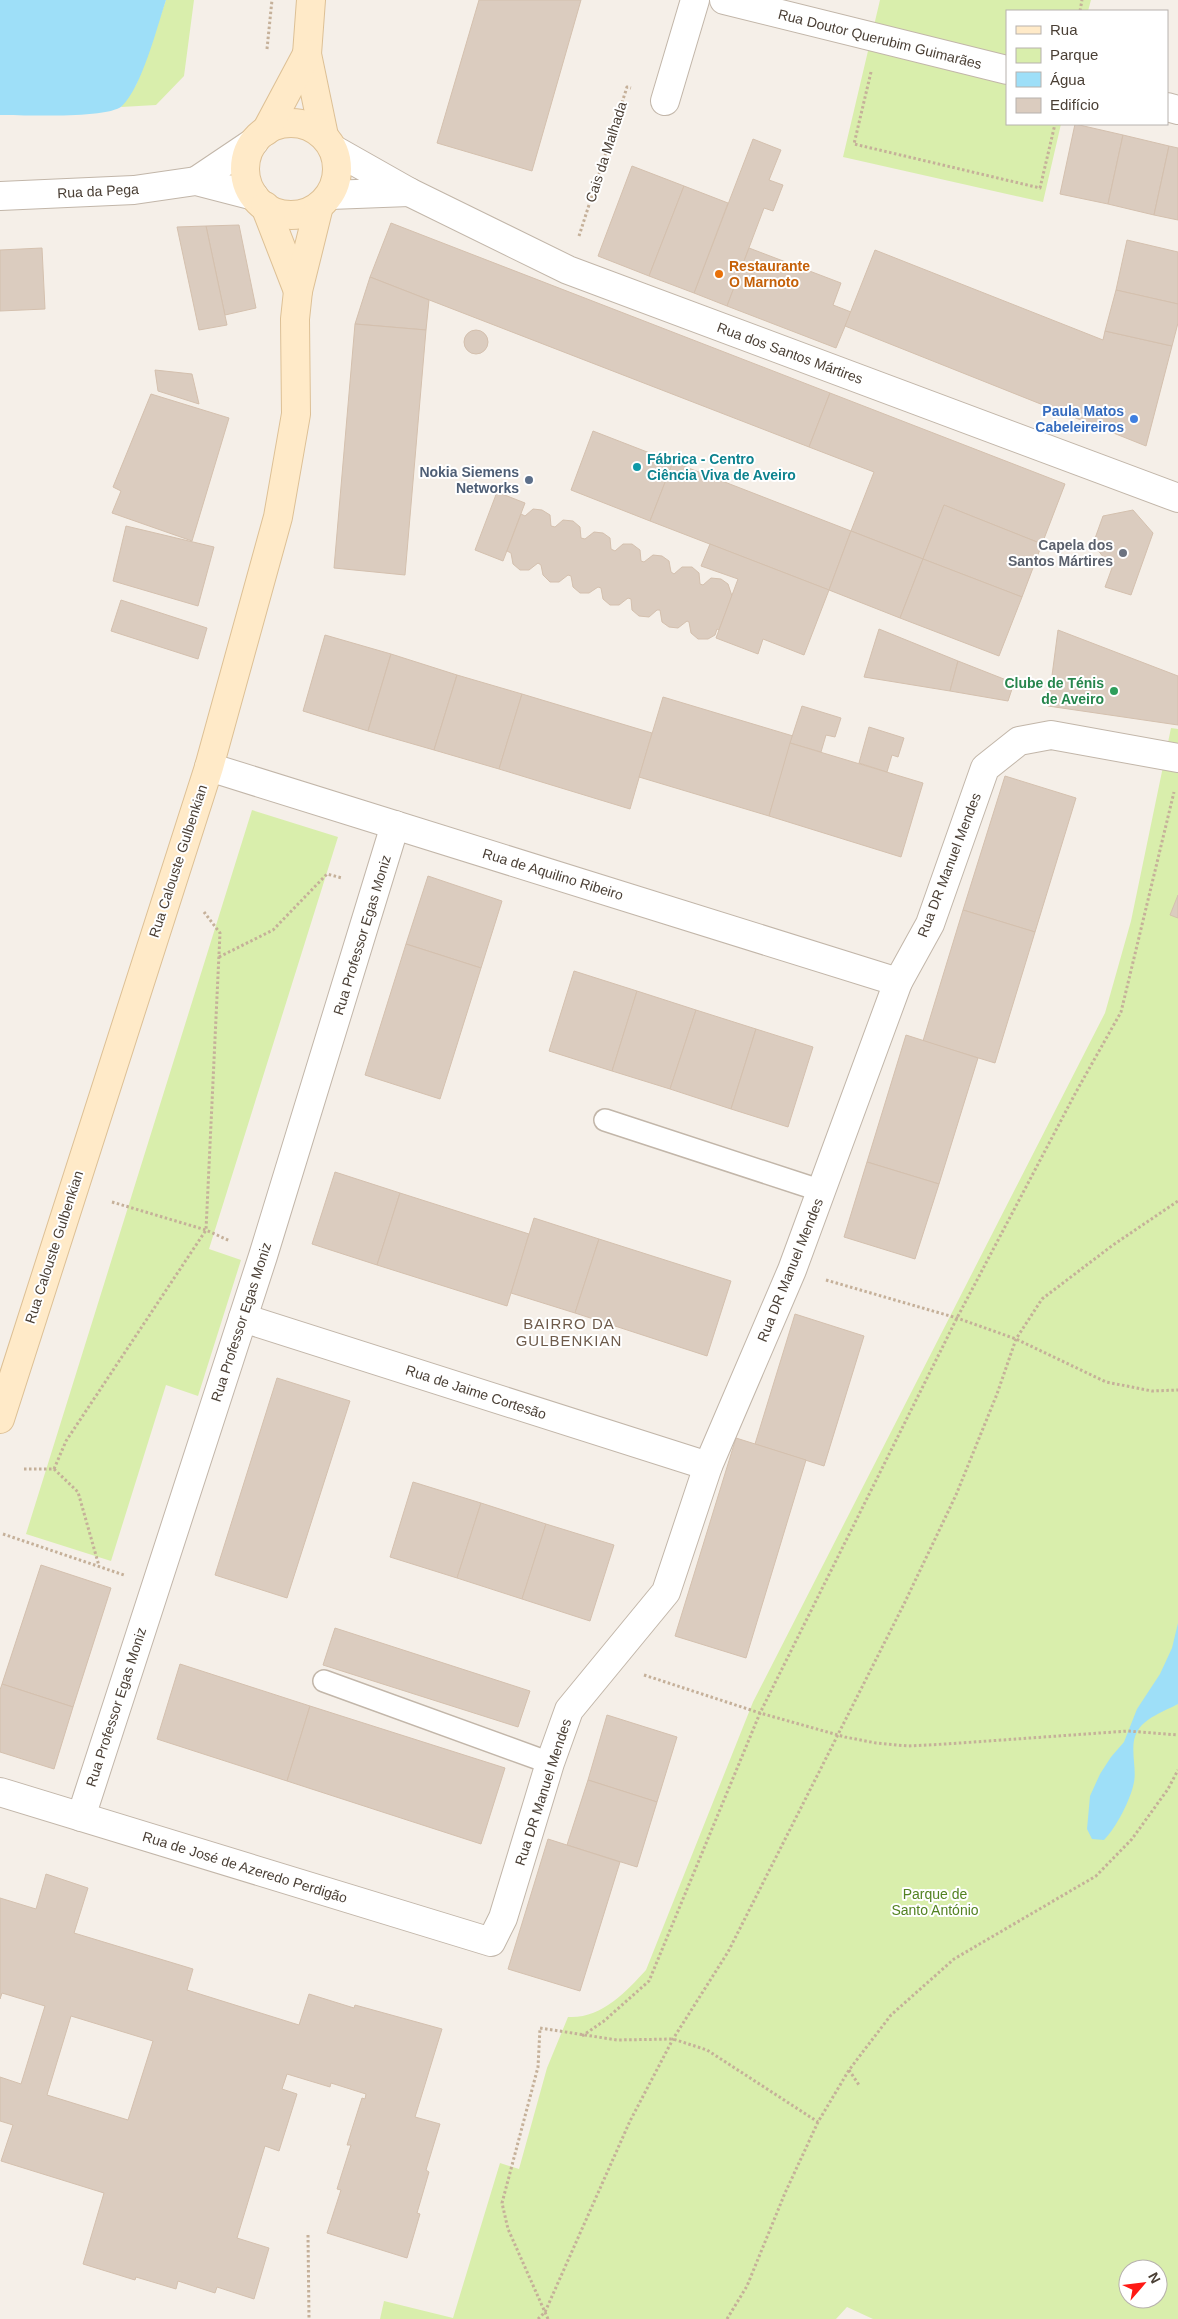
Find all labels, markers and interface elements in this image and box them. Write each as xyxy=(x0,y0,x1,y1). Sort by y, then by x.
street label: Rua Doutor Querubim Guimarães xyxy=(777,6,983,72)
legend xyxy=(1006,10,1168,125)
text: Rua xyxy=(1050,21,1078,38)
text: Parque xyxy=(1050,46,1098,63)
text: Água xyxy=(1050,71,1086,88)
text: Edifício xyxy=(1050,96,1099,113)
street label: Cais da Malhada xyxy=(582,99,630,204)
street label: Rua da Pega xyxy=(57,181,139,201)
place label: Restaurante O Marnoto xyxy=(729,258,810,290)
marker: Restaurante O Marnoto xyxy=(713,268,725,280)
street label: Rua dos Santos Mártires xyxy=(715,319,865,387)
place label: Paula Matos Cabeleireiros xyxy=(1035,403,1124,435)
marker: Paula Matos Cabeleireiros xyxy=(1128,413,1140,425)
place label: Fábrica - Centro Ciência Viva de Aveiro xyxy=(647,451,796,483)
marker: Fábrica - Centro Ciência Viva de Aveiro xyxy=(631,461,643,473)
place label: Nokia Siemens Networks xyxy=(419,464,519,496)
marker: Nokia Siemens Networks xyxy=(523,474,535,486)
place label: Capela dos Santos Mártires xyxy=(1008,537,1113,569)
marker: Capela dos Santos Mártires xyxy=(1117,547,1129,559)
place label: Clube de Ténis de Aveiro xyxy=(1004,675,1104,707)
marker: Clube de Ténis de Aveiro xyxy=(1108,685,1120,697)
street label: Rua Calouste Gulbenkian xyxy=(146,783,210,939)
street label: Rua DR Manuel Mendes xyxy=(914,791,984,939)
street label: Rua de Aquilino Ribeiro xyxy=(481,845,625,903)
street label: Rua Professor Egas Moniz xyxy=(330,853,394,1017)
street label: Rua Calouste Gulbenkian xyxy=(22,1169,86,1325)
street label: Rua DR Manuel Mendes xyxy=(754,1196,826,1344)
street label: Rua Professor Egas Moniz xyxy=(208,1240,274,1404)
district label: BAIRRO DA GULBENKIAN xyxy=(516,1315,622,1349)
street label: Rua de Jaime Cortesão xyxy=(404,1362,549,1422)
street label: Rua Professor Egas Moniz xyxy=(83,1625,149,1789)
street label: Rua DR Manuel Mendes xyxy=(512,1717,574,1867)
street label: Rua de José de Azeredo Perdigão xyxy=(141,1828,350,1906)
park label: Parque de Santo António xyxy=(891,1886,979,1918)
north arrow xyxy=(1118,2259,1168,2309)
text: N xyxy=(1145,2270,1164,2286)

